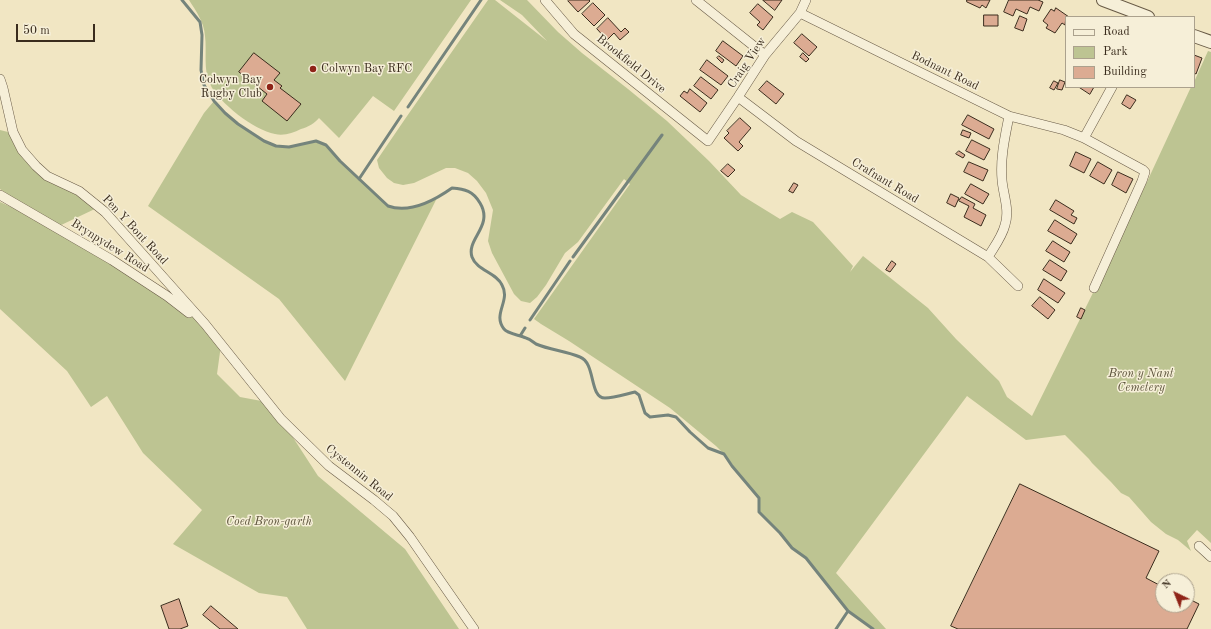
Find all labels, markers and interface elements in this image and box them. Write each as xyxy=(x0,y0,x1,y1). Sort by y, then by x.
scale bar xyxy=(18,16,97,42)
legend xyxy=(1065,16,1195,88)
text: 50 m xyxy=(23,25,50,37)
text: Road xyxy=(1103,26,1130,38)
street label: Brookfield Drive xyxy=(593,32,669,96)
street label: Craig View xyxy=(725,35,769,91)
text: Park xyxy=(1103,46,1128,58)
street label: Bodnant Road xyxy=(909,48,981,94)
place label: Colwyn Bay RFC xyxy=(321,62,412,76)
marker: Colwyn Bay RFC xyxy=(308,64,318,74)
text: Building xyxy=(1103,66,1147,78)
place label: Colwyn Bay Rugby Club xyxy=(199,73,262,101)
marker: Colwyn Bay Rugby Club xyxy=(265,82,275,92)
street label: Crafnant Road xyxy=(849,155,921,207)
street label: Pen Y Bont Road xyxy=(99,192,171,268)
street label: Brynpydew Road xyxy=(68,216,152,276)
park label: Bron y Nant Cemetery xyxy=(1108,367,1174,395)
street label: Cystennin Road xyxy=(323,442,395,504)
park label: Coed Bron-garth xyxy=(226,515,312,529)
north arrow xyxy=(1155,573,1195,613)
text: N xyxy=(1160,578,1174,591)

